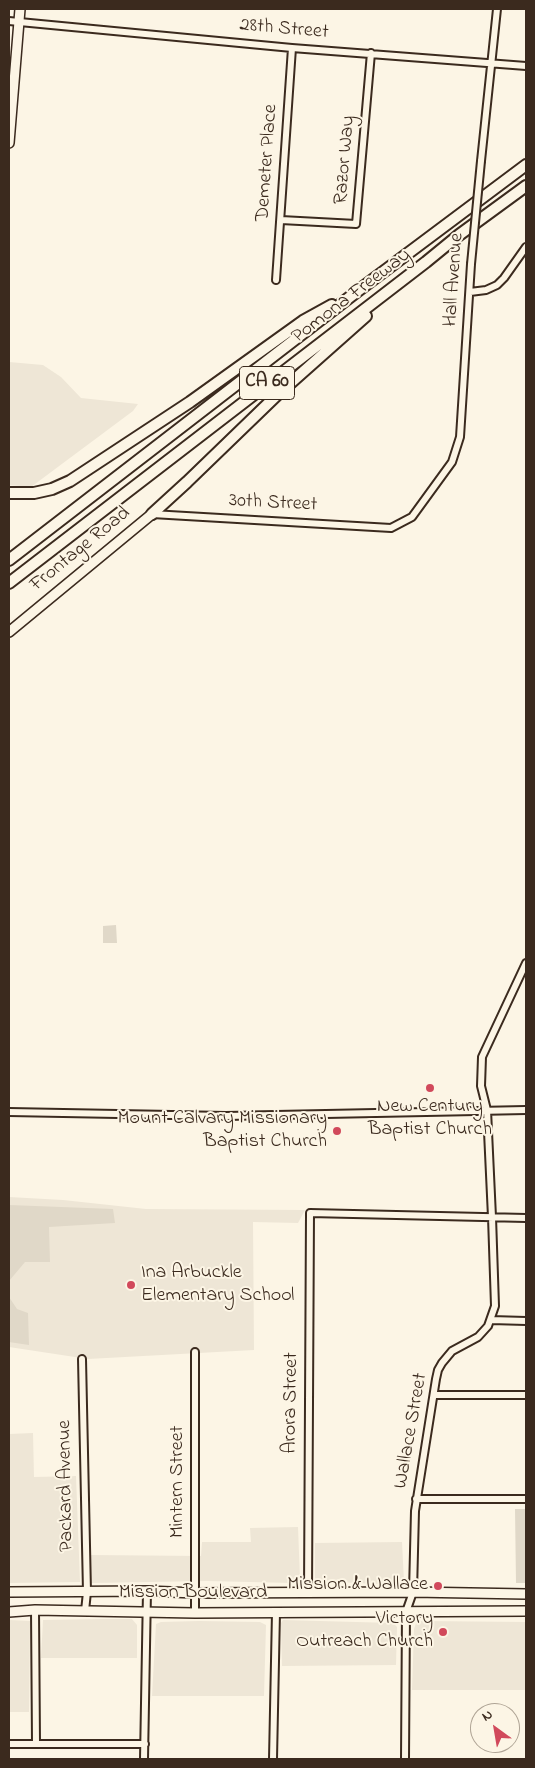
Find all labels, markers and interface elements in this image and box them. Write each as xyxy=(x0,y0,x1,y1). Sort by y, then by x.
street label: 28th Street xyxy=(239,14,329,46)
street label: Demeter Place xyxy=(252,104,284,222)
street label: Razor Way xyxy=(330,114,362,206)
street label: Hall Avenue xyxy=(440,232,470,328)
street label: Pomona Freeway xyxy=(288,244,416,350)
road number: CA 60 xyxy=(240,366,294,399)
street label: 30th Street xyxy=(228,490,318,518)
street label: Frontage Road xyxy=(26,502,136,598)
marker: New Century Baptist Church xyxy=(424,1082,436,1094)
place label: New Century Baptist Church xyxy=(368,1096,492,1143)
place label: Mount Calvary Missionary Baptist Church xyxy=(117,1108,327,1155)
marker: Mount Calvary Missionary Baptist Church xyxy=(331,1125,343,1137)
place label: Ina Arbuckle Elementary School xyxy=(141,1262,294,1309)
marker: Ina Arbuckle Elementary School xyxy=(125,1279,137,1291)
street label: Arora Street xyxy=(279,1352,305,1454)
street label: Wallace Street xyxy=(390,1371,434,1491)
street label: Packard Avenue xyxy=(54,1420,80,1552)
street label: Mintern Street xyxy=(167,1426,191,1538)
place label: Mission & Wallace xyxy=(287,1574,428,1598)
marker: Mission & Wallace xyxy=(432,1580,444,1592)
street label: Mission Boulevard xyxy=(119,1582,267,1606)
place label: Victory Outreach Church xyxy=(296,1608,433,1655)
marker: Victory Outreach Church xyxy=(437,1626,449,1638)
north arrow xyxy=(470,1703,520,1753)
text: N xyxy=(478,1704,497,1727)

